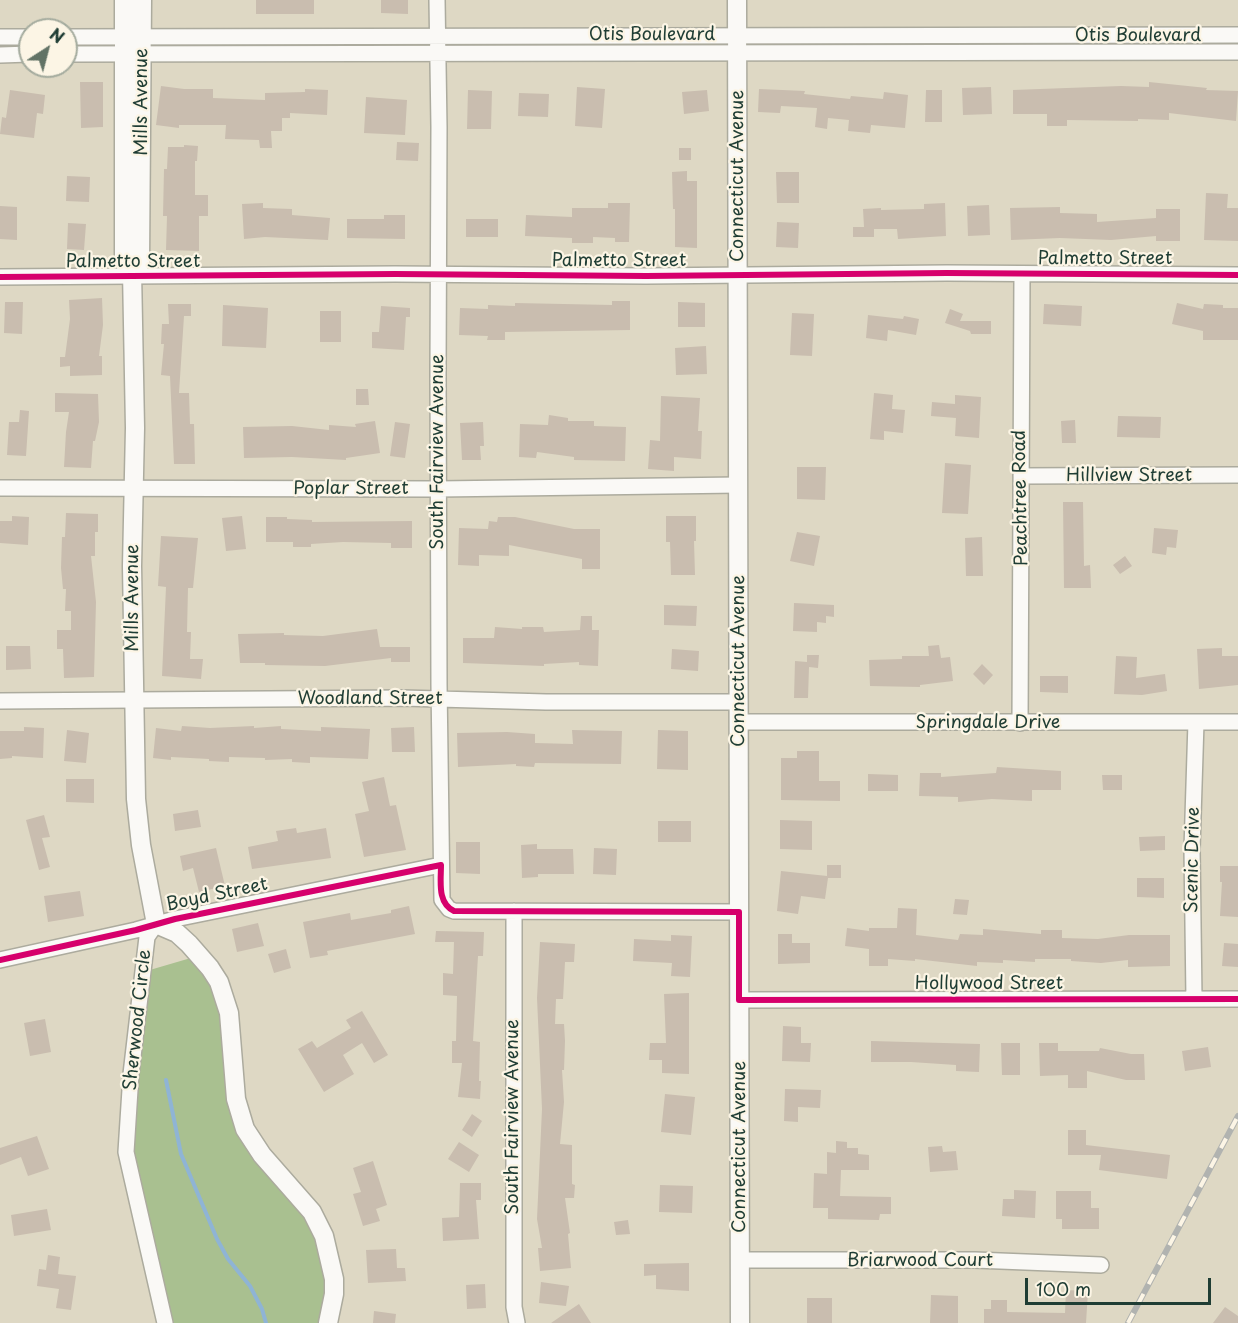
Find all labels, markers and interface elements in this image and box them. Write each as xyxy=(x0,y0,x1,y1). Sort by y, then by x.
north arrow xyxy=(18,18,78,78)
text: N xyxy=(45,22,70,48)
street label: Otis Boulevard xyxy=(589,24,715,46)
street label: Otis Boulevard xyxy=(1075,25,1201,47)
street label: Mills Avenue xyxy=(131,48,153,156)
street label: Connecticut Avenue xyxy=(727,90,749,262)
street label: Palmetto Street xyxy=(1038,248,1172,270)
street label: Palmetto Street xyxy=(552,250,686,272)
street label: Palmetto Street xyxy=(66,251,200,273)
street label: South Fairview Avenue xyxy=(427,354,449,550)
street label: Peachtree Road xyxy=(1009,430,1033,566)
street label: Hillview Street xyxy=(1066,465,1192,487)
street label: Poplar Street xyxy=(293,478,409,500)
street label: Mills Avenue xyxy=(122,544,144,652)
street label: Connecticut Avenue xyxy=(728,575,750,747)
street label: Woodland Street xyxy=(297,688,443,710)
street label: Springdale Drive xyxy=(916,712,1060,734)
street label: Scenic Drive xyxy=(1181,807,1205,913)
street label: Boyd Street xyxy=(164,874,270,916)
street label: Sherwood Circle xyxy=(120,948,156,1092)
street label: Hollywood Street xyxy=(915,973,1063,995)
street label: South Fairview Avenue xyxy=(502,1019,524,1215)
street label: Connecticut Avenue xyxy=(729,1061,751,1233)
street label: Briarwood Court xyxy=(847,1250,993,1272)
scale bar xyxy=(1028,1266,1214,1304)
text: 100 m xyxy=(1036,1275,1091,1302)

